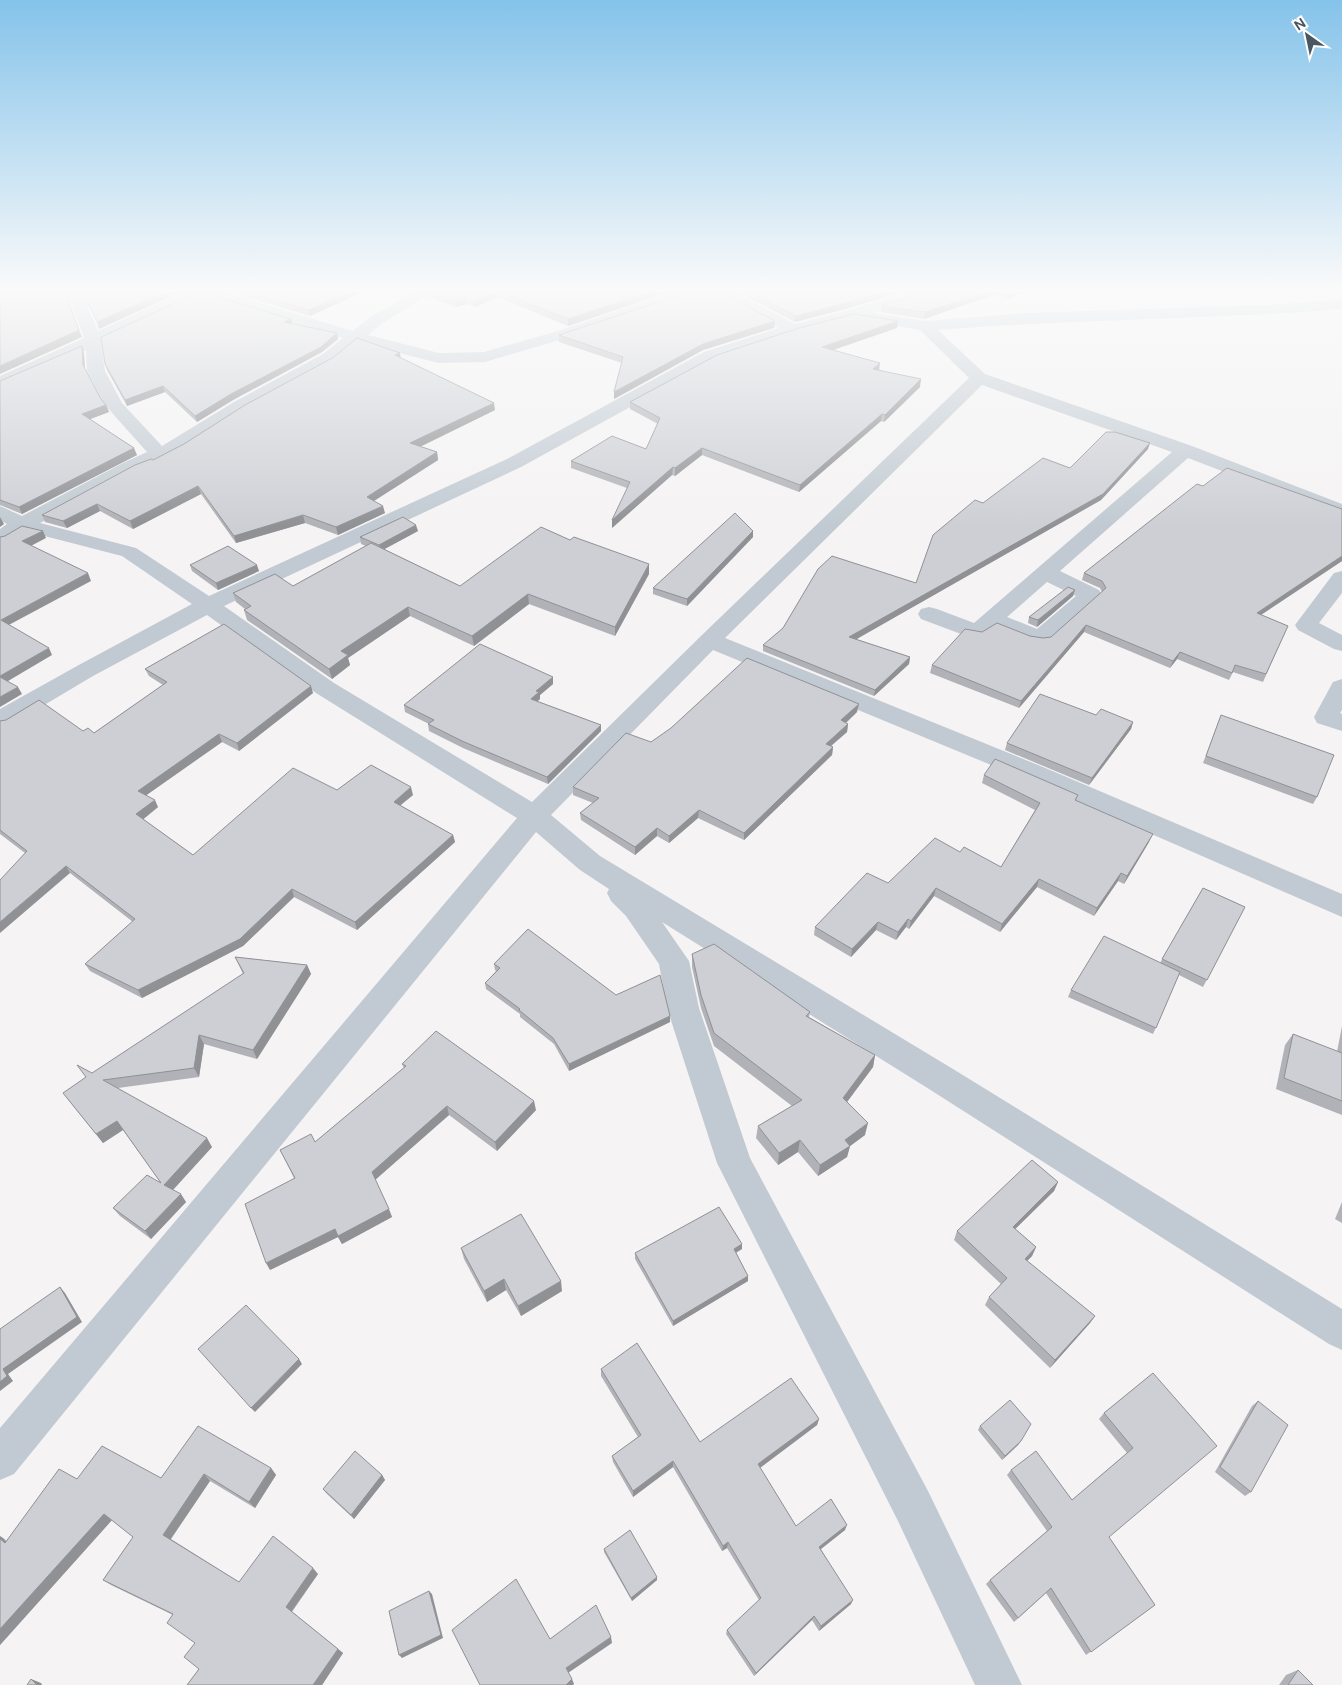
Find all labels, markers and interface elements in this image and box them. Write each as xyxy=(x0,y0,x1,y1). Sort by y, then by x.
north arrow xyxy=(1282,10,1332,60)
text: N xyxy=(1291,14,1309,34)

